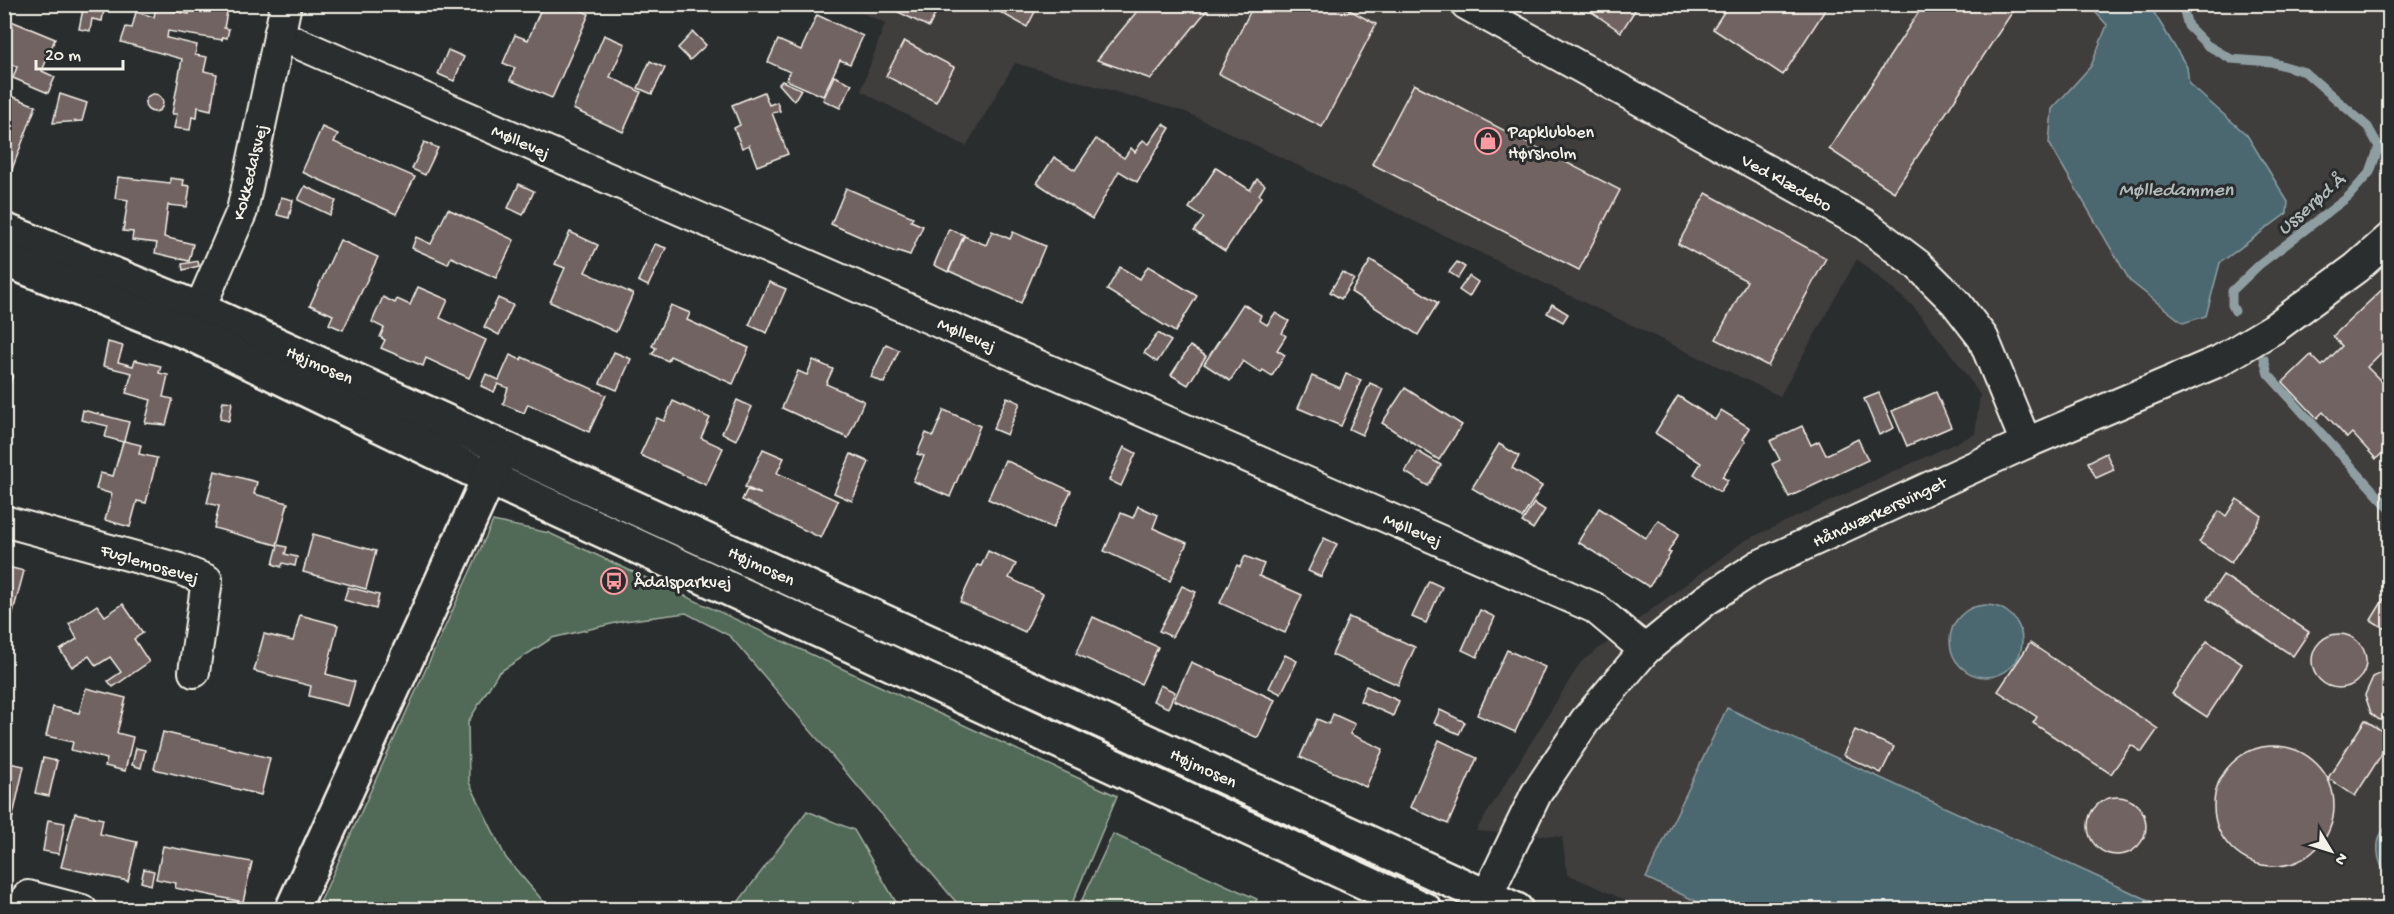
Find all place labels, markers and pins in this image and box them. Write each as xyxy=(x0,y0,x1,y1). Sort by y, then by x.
place label: Papklubben Hørsholm xyxy=(1507,123,1595,165)
shop icon: Papklubben Hørsholm xyxy=(1473,126,1503,156)
bus stop icon: Ådalsparkvej xyxy=(599,566,629,596)
place label: Ådalsparkvej xyxy=(634,571,731,594)

